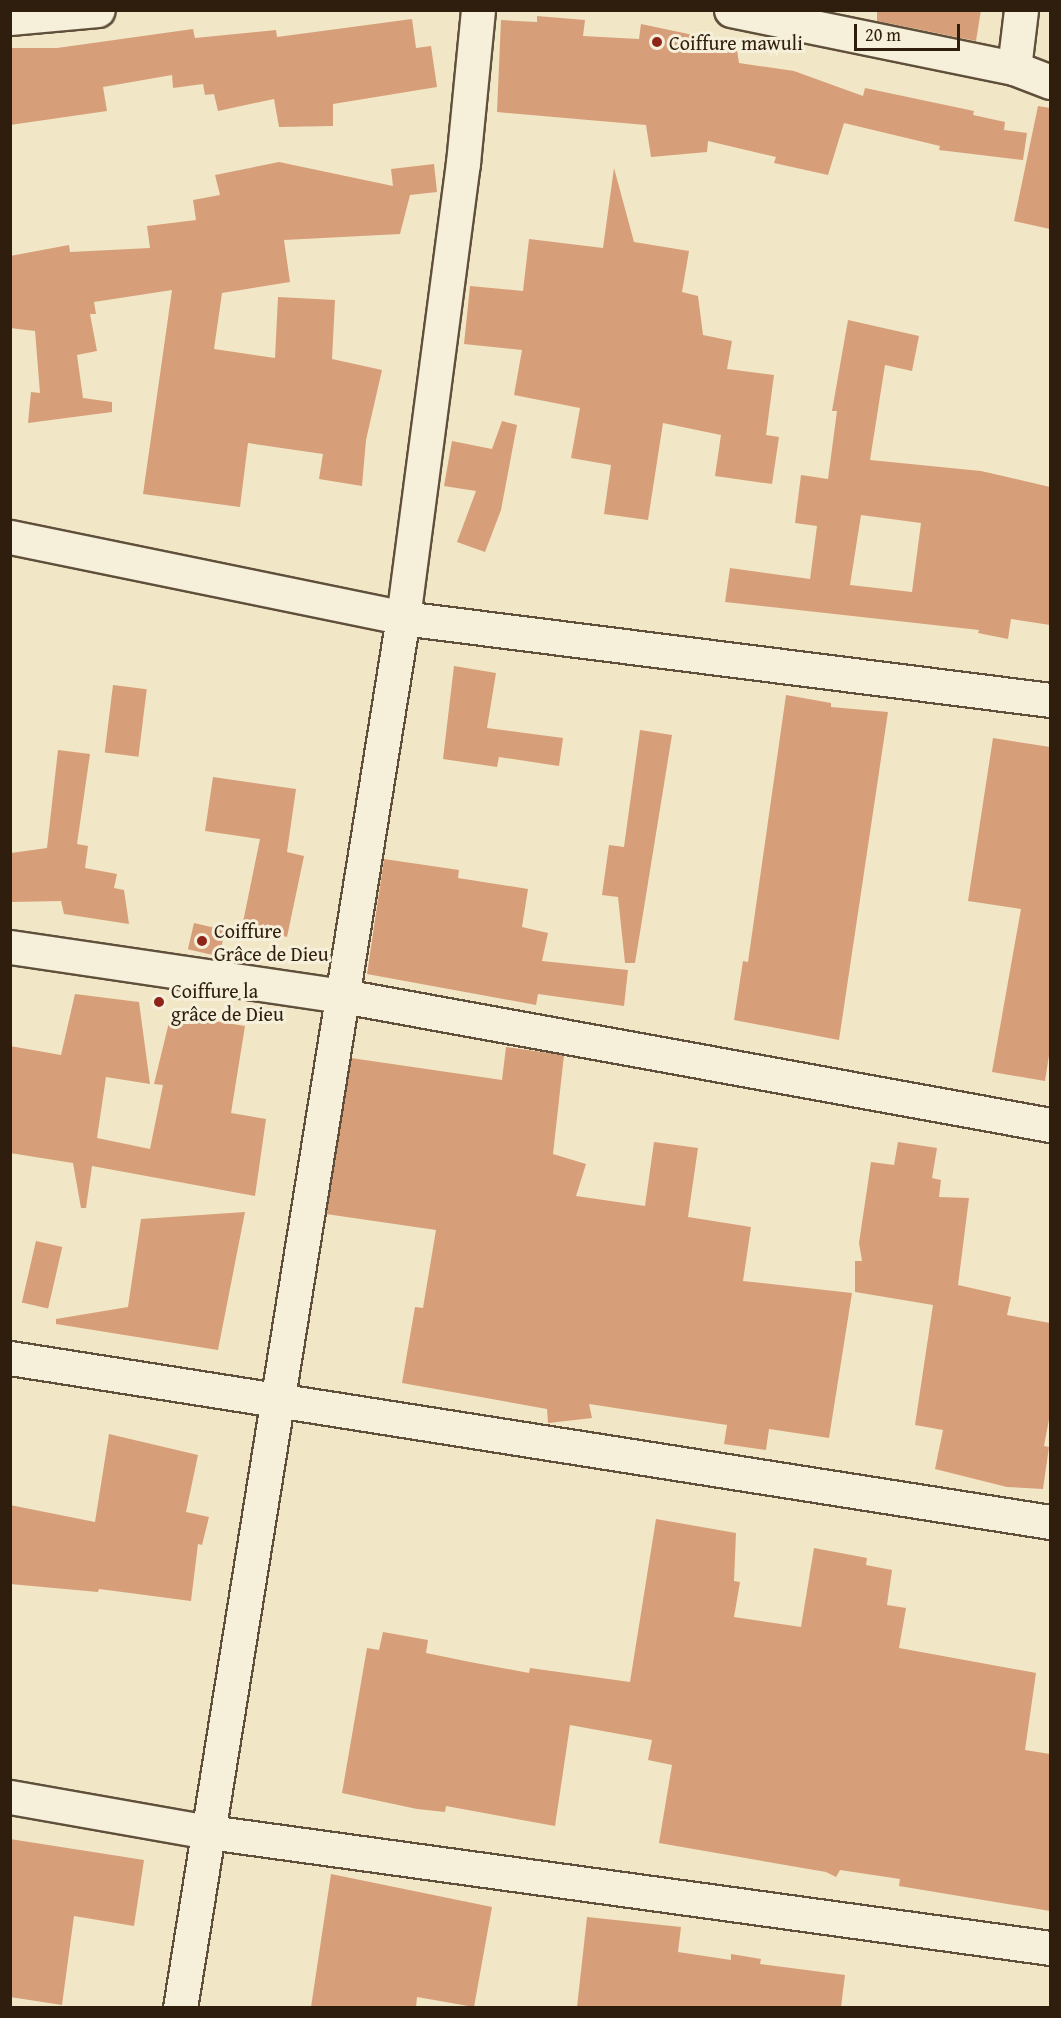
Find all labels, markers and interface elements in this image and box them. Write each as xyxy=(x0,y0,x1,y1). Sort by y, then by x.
scale bar xyxy=(857,12,964,50)
text: 20 m xyxy=(865,21,901,48)
place label: Coiffure mawuli xyxy=(669,30,803,54)
marker: Coiffure mawuli xyxy=(650,35,664,49)
place label: Coiffure Grâce de Dieu xyxy=(214,918,329,965)
marker: Coiffure Grâce de Dieu xyxy=(195,934,209,948)
place label: Coiffure la grâce de Dieu xyxy=(171,978,284,1025)
marker: Coiffure la grâce de Dieu xyxy=(152,995,166,1009)

